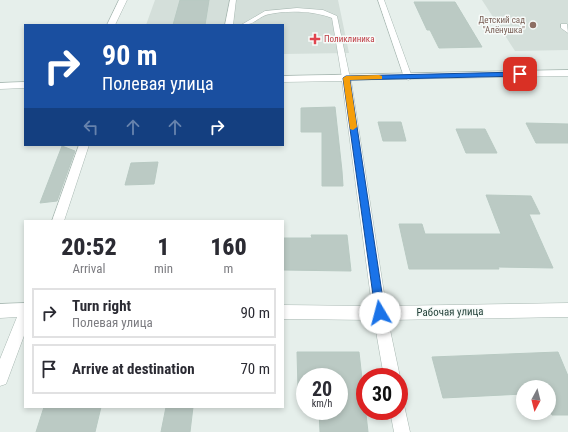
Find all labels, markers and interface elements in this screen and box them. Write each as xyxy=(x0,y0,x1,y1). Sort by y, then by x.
place label: Детский сад "Алёнушка" xyxy=(478,15,525,35)
marker: Детский сад "Алёнушка" xyxy=(528,20,538,30)
marker: Поликлиника xyxy=(309,33,321,45)
place label: Поликлиника xyxy=(324,34,375,44)
text: 90 m xyxy=(102,39,158,72)
icon: right xyxy=(36,40,88,92)
pin xyxy=(503,57,537,91)
icon: arrive xyxy=(509,63,531,85)
text: Полевая улица xyxy=(102,73,214,94)
icon: left xyxy=(80,116,102,138)
icon: ahead xyxy=(122,116,144,138)
icon: ahead xyxy=(164,116,186,138)
icon: right xyxy=(206,116,228,138)
text: 20:52 xyxy=(61,233,117,261)
text: 1 xyxy=(157,233,170,261)
text: 160 xyxy=(210,233,247,261)
text: Arrival xyxy=(72,261,106,276)
text: min xyxy=(154,261,173,276)
text: m xyxy=(224,261,233,276)
position arrow xyxy=(359,292,401,334)
text: Turn right xyxy=(72,297,131,315)
icon: right xyxy=(38,302,60,324)
text: 90 m xyxy=(240,304,270,322)
street label: Рабочая улица xyxy=(416,305,484,319)
text: Полевая улица xyxy=(72,315,153,330)
icon: arrive xyxy=(38,358,60,380)
text: Arrive at destination xyxy=(72,360,195,378)
text: 70 m xyxy=(240,360,270,378)
speed limit sign: 30 xyxy=(356,368,408,420)
text: 20 xyxy=(312,377,332,401)
north arrow xyxy=(516,380,556,420)
map controls xyxy=(516,380,556,420)
text: km/h xyxy=(312,398,332,409)

